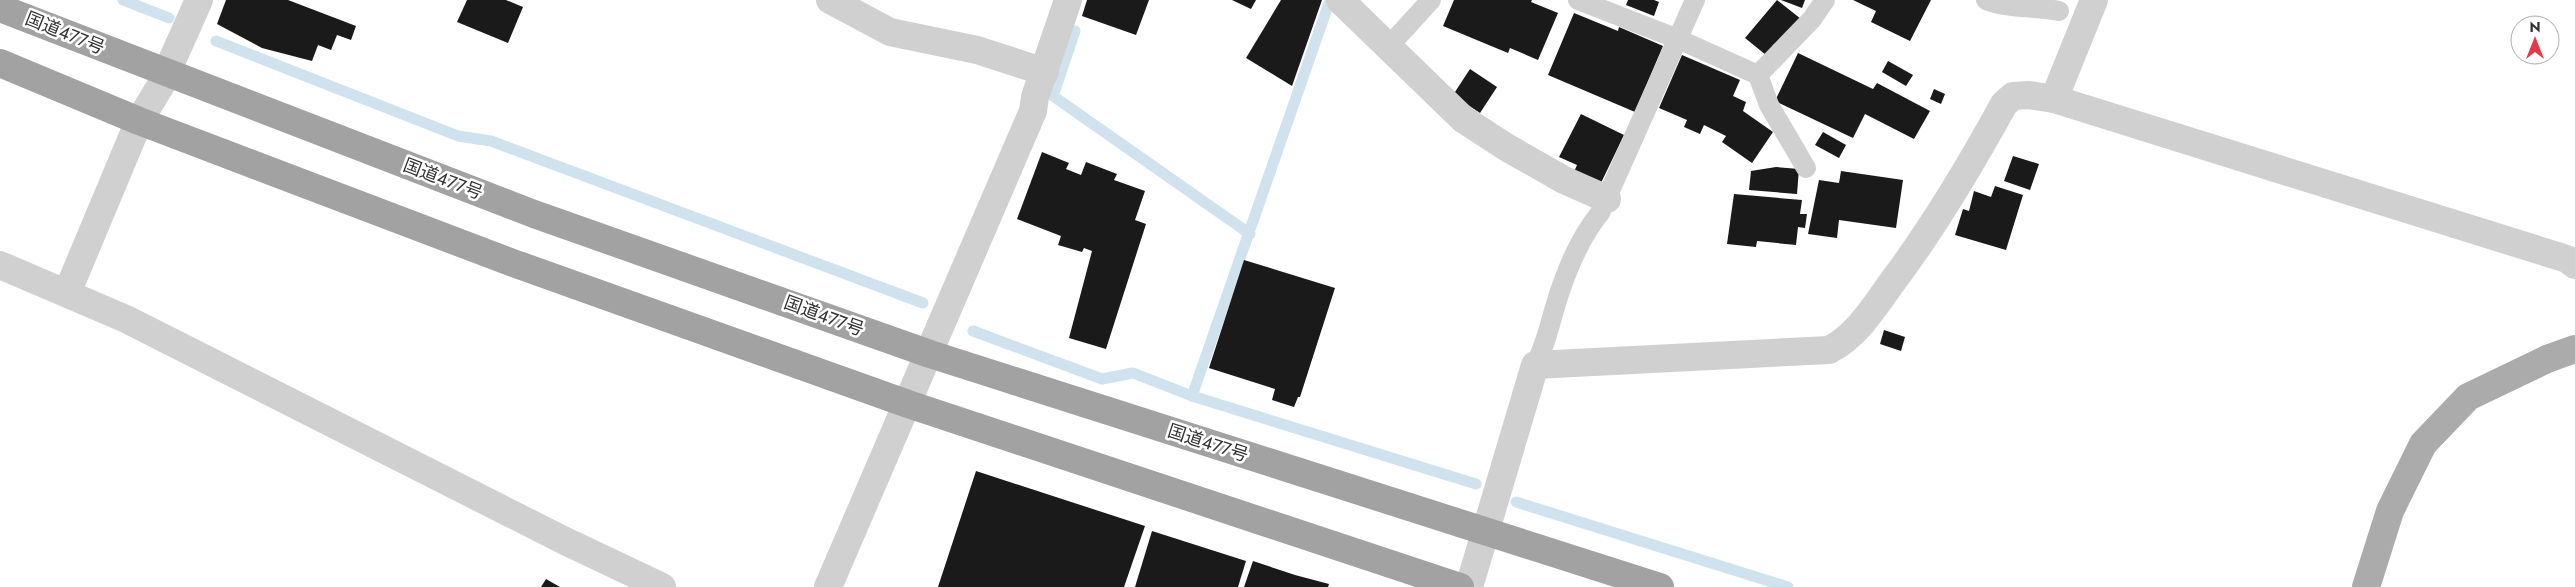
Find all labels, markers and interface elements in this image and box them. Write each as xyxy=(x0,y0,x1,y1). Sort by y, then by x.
street label: 国道477号 xyxy=(21,5,109,61)
north arrow xyxy=(2510,15,2560,65)
text: N xyxy=(2529,17,2541,37)
street label: 国道477号 xyxy=(399,152,487,206)
street label: 国道477号 xyxy=(780,290,868,342)
street label: 国道477号 xyxy=(1164,418,1252,468)

